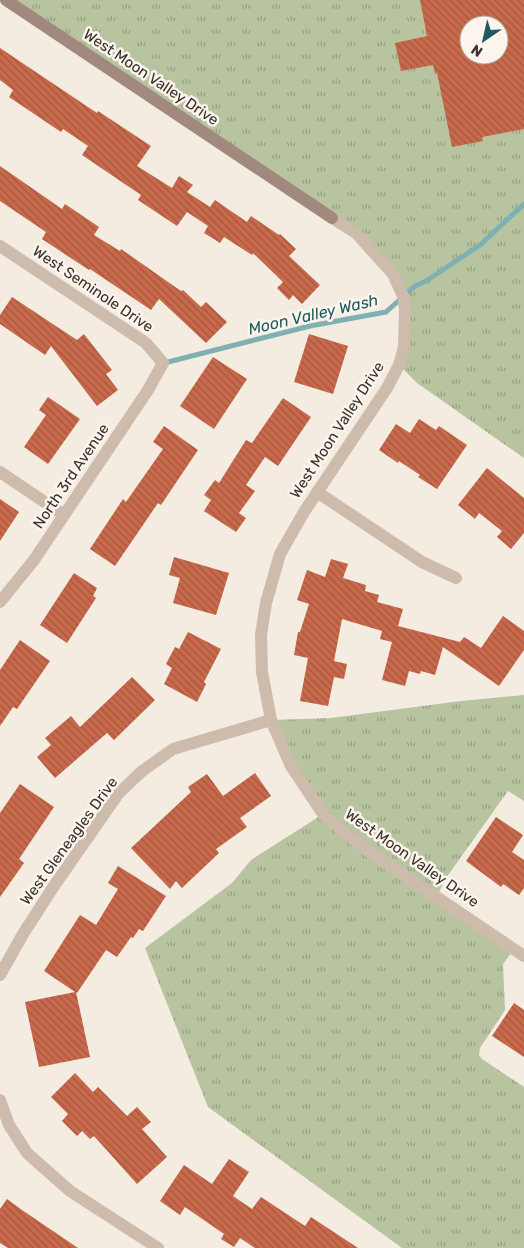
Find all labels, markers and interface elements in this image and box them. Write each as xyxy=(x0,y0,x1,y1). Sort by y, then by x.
north arrow xyxy=(459,15,509,65)
street label: West Moon Valley Drive xyxy=(80,25,222,129)
text: N xyxy=(468,40,486,60)
street label: West Seminole Drive xyxy=(29,242,157,336)
water label: Moon Valley Wash xyxy=(246,290,380,339)
street label: West Moon Valley Drive xyxy=(286,358,388,502)
street label: North 3rd Avenue xyxy=(29,420,113,532)
street label: West Gleneagles Drive xyxy=(17,774,121,908)
street label: West Moon Valley Drive xyxy=(342,805,482,911)

